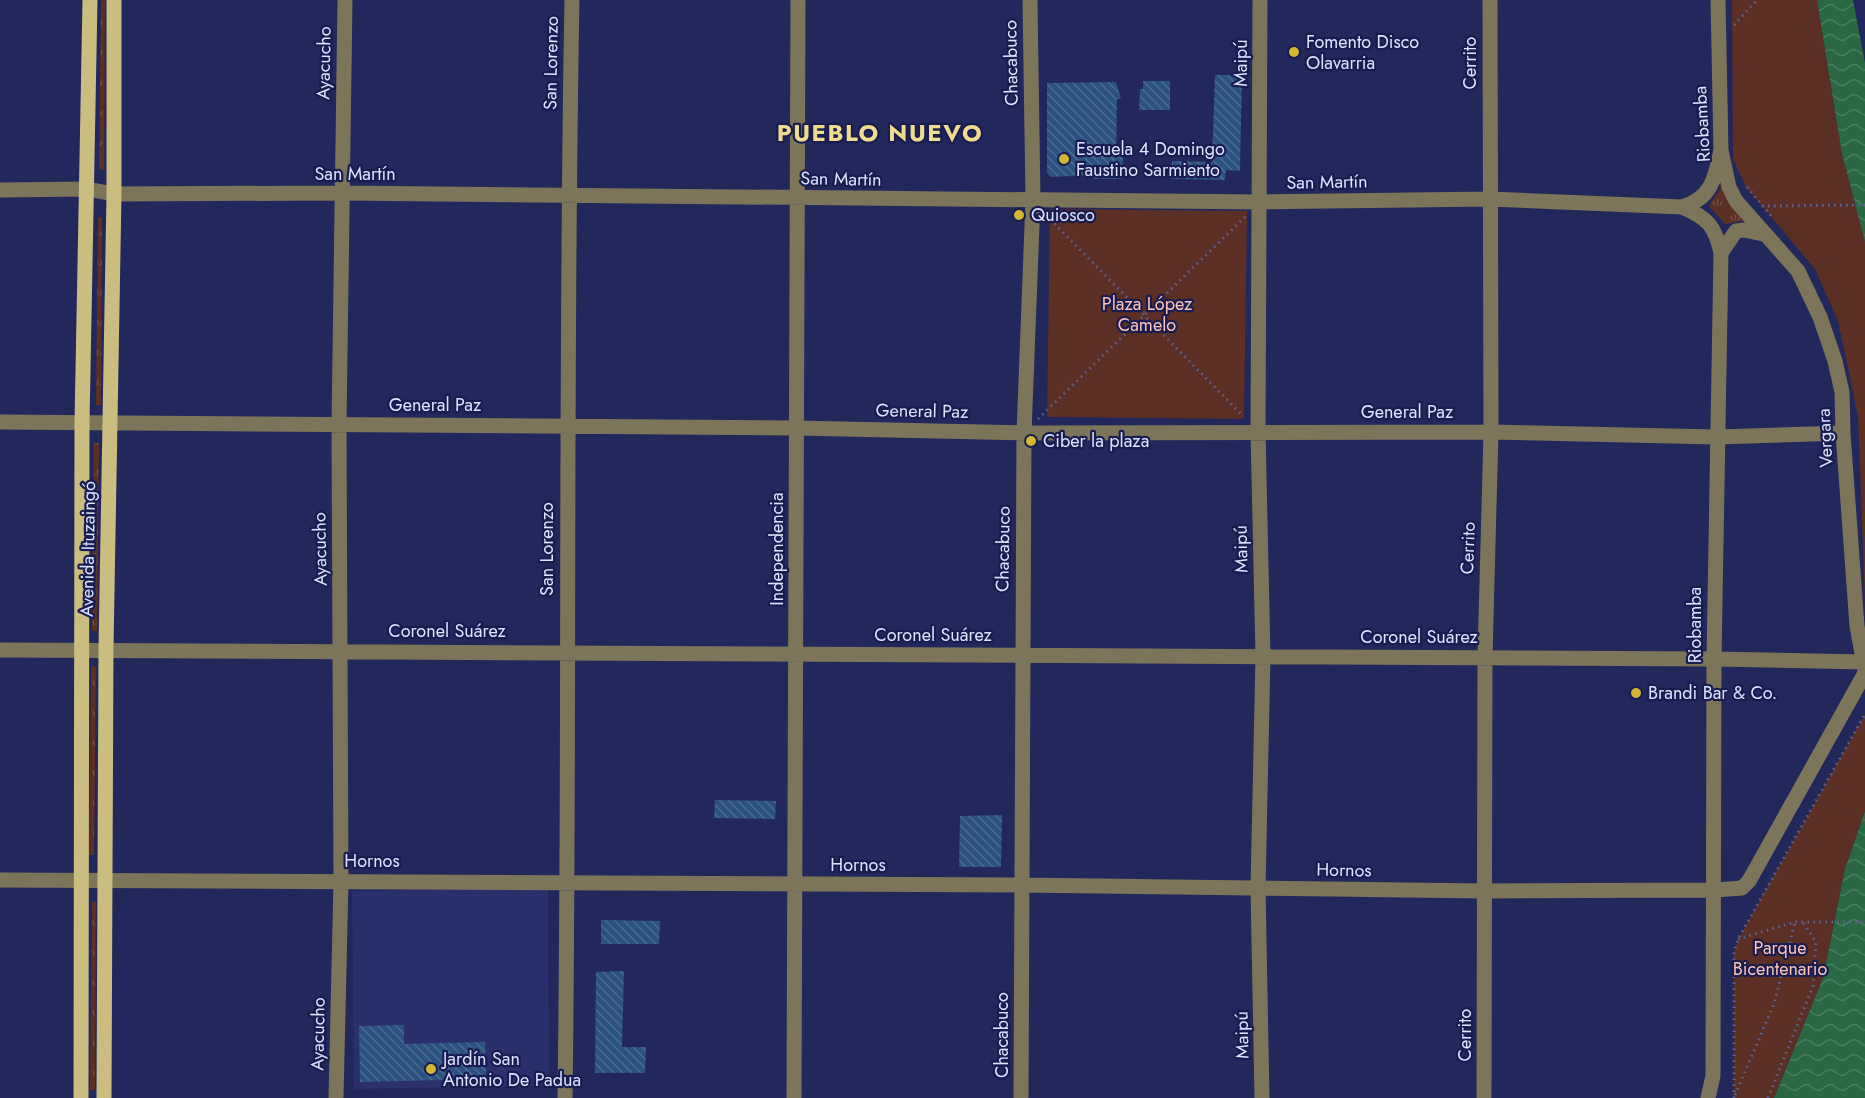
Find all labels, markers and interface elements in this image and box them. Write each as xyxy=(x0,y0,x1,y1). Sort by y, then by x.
street label: San Lorenzo xyxy=(537,16,565,110)
street label: Chacabuco xyxy=(997,20,1025,106)
street label: Ayacucho xyxy=(310,26,338,100)
place label: Fomento Disco Olavarria xyxy=(1306,29,1419,76)
street label: Cerrito xyxy=(1457,36,1483,89)
street label: Maipú xyxy=(1228,39,1254,87)
marker: Fomento Disco Olavarria xyxy=(1287,45,1301,59)
street label: Riobamba xyxy=(1687,85,1717,163)
district label: PUEBLO NUEVO xyxy=(777,115,983,150)
place label: Escuela 4 Domingo Faustino Sarmiento xyxy=(1076,136,1225,183)
marker: Escuela 4 Domingo Faustino Sarmiento xyxy=(1057,152,1071,166)
street label: San Martín xyxy=(314,161,396,187)
street label: San Martín xyxy=(800,165,882,193)
street label: San Martín xyxy=(1286,168,1368,196)
place label: Quiosco xyxy=(1031,202,1095,228)
marker: Quiosco xyxy=(1012,208,1026,222)
park label: Plaza López Camelo xyxy=(1102,291,1193,338)
street label: General Paz xyxy=(389,392,482,418)
street label: General Paz xyxy=(875,397,969,425)
street label: General Paz xyxy=(1361,399,1454,425)
street label: Vergara xyxy=(1810,408,1840,468)
place label: Ciber la plaza xyxy=(1043,428,1149,454)
marker: Ciber la plaza xyxy=(1024,434,1038,448)
street label: Avenida Ituzaingó xyxy=(74,481,102,617)
street label: Independencia xyxy=(764,492,790,606)
street label: San Lorenzo xyxy=(534,502,560,596)
street label: Chacabuco xyxy=(989,506,1017,592)
street label: Ayacucho xyxy=(306,512,334,586)
street label: Cerrito xyxy=(1454,521,1482,575)
street label: Maipú xyxy=(1228,525,1254,573)
street label: Riobamba xyxy=(1682,587,1708,663)
street label: Coronel Suárez xyxy=(388,618,506,644)
street label: Coronel Suárez xyxy=(874,622,992,648)
street label: Coronel Suárez xyxy=(1360,624,1478,650)
place label: Brandi Bar & Co. xyxy=(1648,680,1777,706)
marker: Brandi Bar & Co. xyxy=(1629,686,1643,700)
street label: Hornos xyxy=(344,848,400,874)
street label: Hornos xyxy=(830,852,886,878)
street label: Hornos xyxy=(1316,857,1372,883)
park label: Parque Bicentenario xyxy=(1733,935,1827,982)
street label: Chacabuco xyxy=(989,992,1015,1078)
street label: Ayacucho xyxy=(304,997,332,1071)
street label: Cerrito xyxy=(1452,1008,1478,1061)
street label: Maipú xyxy=(1229,1011,1255,1059)
place label: Jardín San Antonio De Padua xyxy=(441,1046,581,1093)
marker: Jardín San Antonio De Padua xyxy=(424,1062,438,1076)

